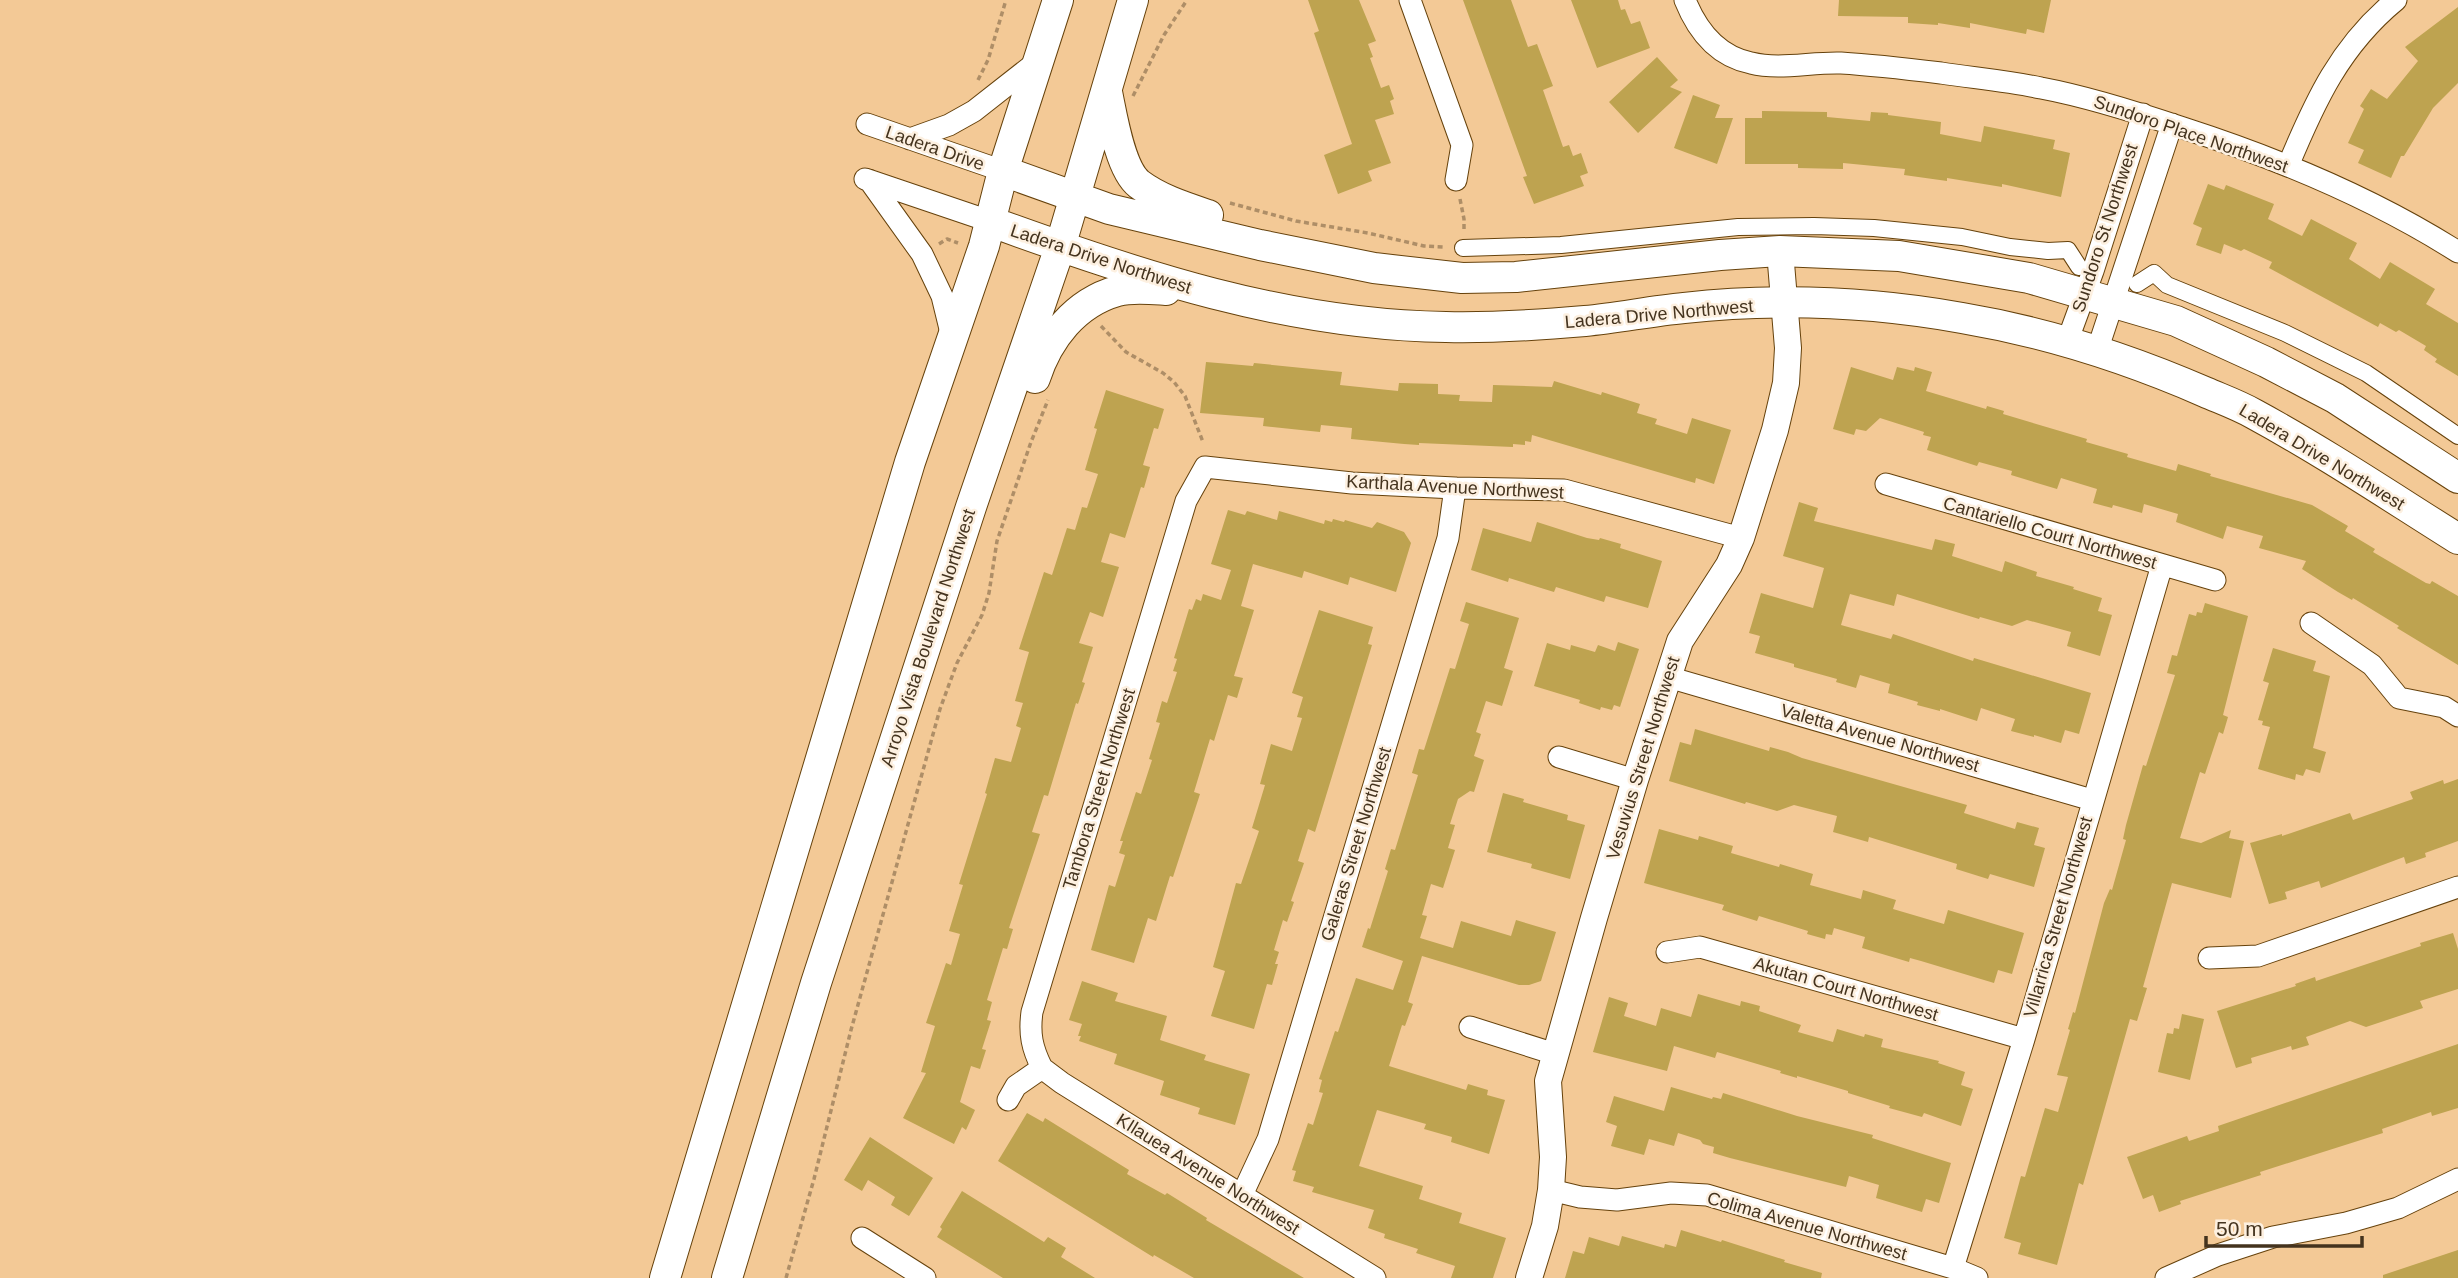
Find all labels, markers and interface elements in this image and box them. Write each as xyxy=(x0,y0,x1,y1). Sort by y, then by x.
street label: Sundoro Place Northwest xyxy=(2091,91,2291,177)
street label: Ladera Drive xyxy=(883,122,987,174)
street label: Sundoro St Northwest xyxy=(2068,141,2142,315)
street label: Ladera Drive Northwest xyxy=(1008,220,1194,298)
street label: Ladera Drive Northwest xyxy=(1564,296,1754,332)
street label: Ladera Drive Northwest xyxy=(2236,400,2408,514)
street label: Karthala Avenue Northwest xyxy=(1346,471,1564,503)
street label: Cantariello Court Northwest xyxy=(1941,493,2159,573)
street label: Arroyo Vista Boulevard Northwest xyxy=(877,507,979,769)
street label: Vesuvius Street Northwest xyxy=(1603,654,1683,862)
street label: Tambora Street Northwest xyxy=(1059,686,1139,892)
street label: Valetta Avenue Northwest xyxy=(1778,700,1982,776)
street label: Galeras Street Northwest xyxy=(1317,744,1395,944)
street label: Villarrica Street Northwest xyxy=(2020,814,2096,1020)
street label: Akutan Court Northwest xyxy=(1751,953,1941,1025)
street label: KIlauea Avenue Northwest xyxy=(1113,1109,1303,1239)
street label: Colima Avenue Northwest xyxy=(1705,1188,1909,1264)
scale bar xyxy=(2206,1204,2362,1248)
text: 50 m xyxy=(2216,1217,2263,1240)

